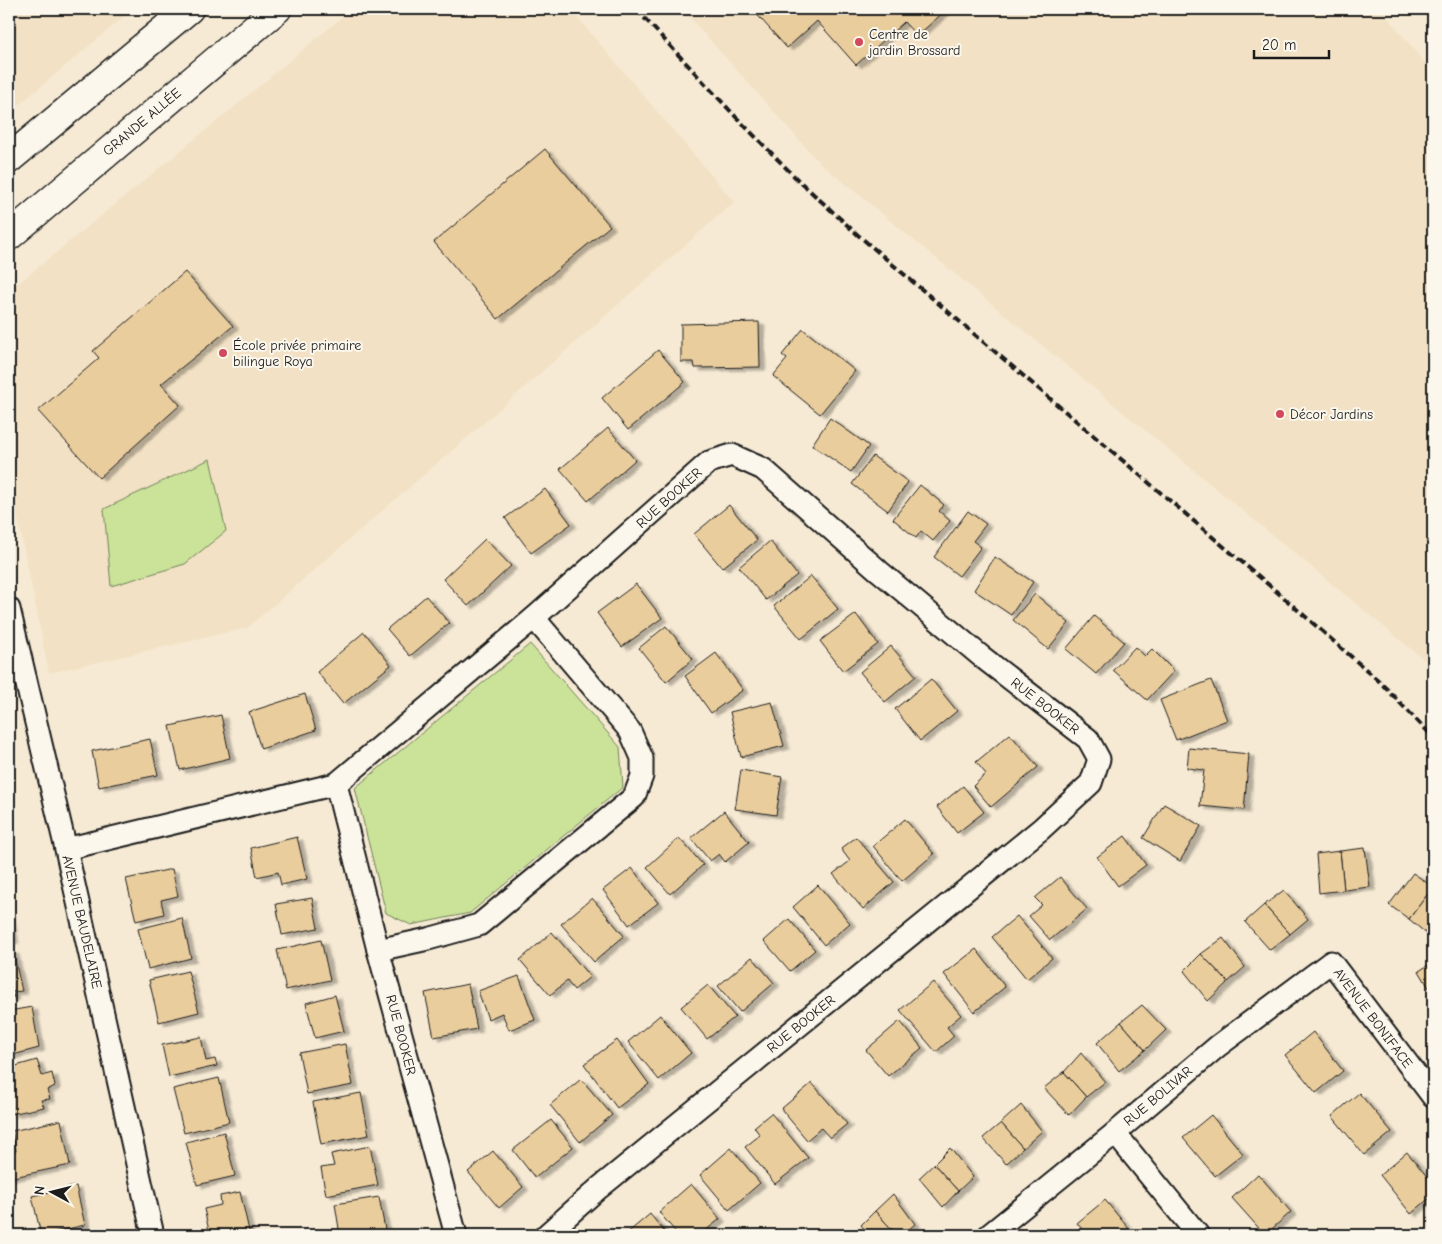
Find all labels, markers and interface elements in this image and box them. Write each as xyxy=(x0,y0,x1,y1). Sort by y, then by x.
place label: Centre de jardin Brossard xyxy=(867,26,960,59)
scale bar xyxy=(1254,28,1330,60)
marker: Centre de jardin Brossard xyxy=(853,36,865,48)
text: 20 m xyxy=(1262,36,1296,54)
street label: GRANDE ALLÉE xyxy=(100,84,184,160)
place label: École privée primaire bilingue Roya xyxy=(233,337,361,370)
marker: École privée primaire bilingue Roya xyxy=(217,347,229,359)
place label: Décor Jardins xyxy=(1290,406,1373,423)
marker: Décor Jardins xyxy=(1274,408,1286,420)
street label: RUE BOOKER xyxy=(633,464,705,532)
street label: RUE BOOKER xyxy=(1007,674,1083,738)
street label: AVENUE BAUDELAIRE xyxy=(58,854,106,990)
street label: AVENUE BONIFACE xyxy=(1330,965,1416,1071)
street label: RUE BOOKER xyxy=(764,991,838,1057)
street label: RUE BOOKER xyxy=(382,993,420,1077)
street label: RUE BOLIVAR xyxy=(1120,1062,1196,1130)
north arrow xyxy=(28,1166,78,1216)
text: N xyxy=(31,1185,49,1196)

